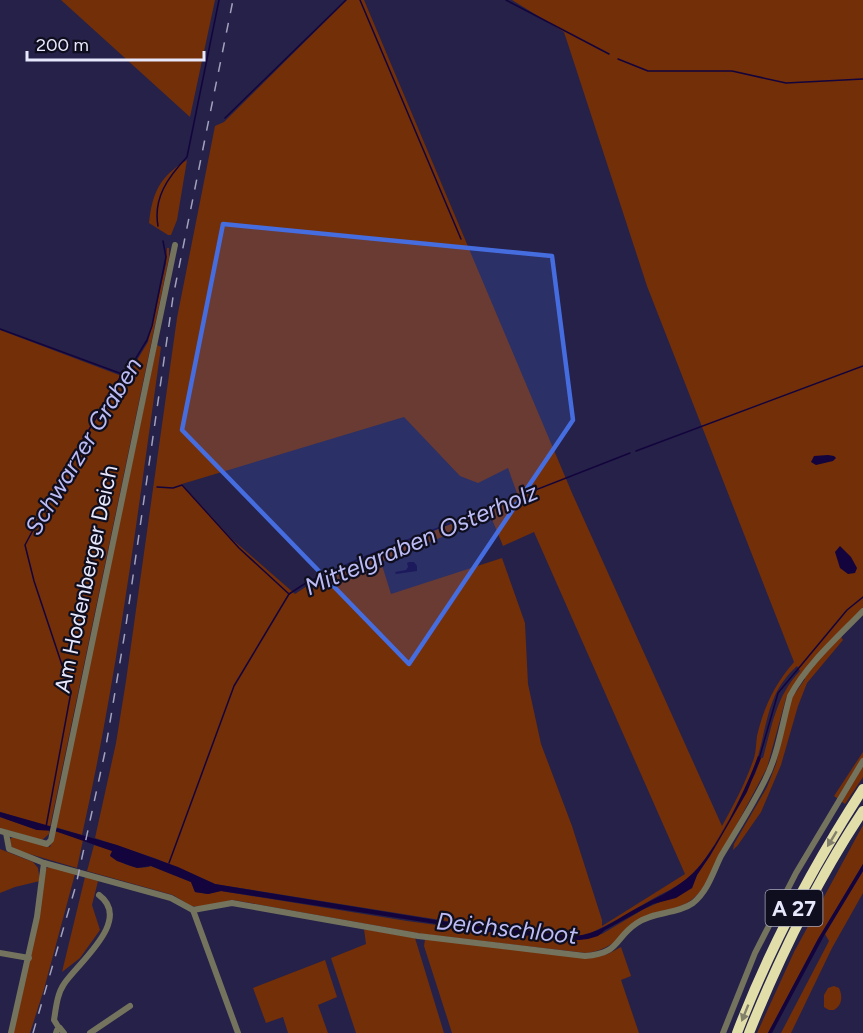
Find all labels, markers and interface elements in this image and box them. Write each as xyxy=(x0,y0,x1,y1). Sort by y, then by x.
scale bar xyxy=(27,24,204,62)
text: 200 m xyxy=(36,34,89,56)
water label: Schwarzer Graben xyxy=(19,352,147,540)
street label: Am Hodenberger Deich xyxy=(49,463,123,695)
water label: Mittelgraben Osterholz xyxy=(300,477,542,601)
one-way arrow xyxy=(827,830,837,847)
road number: A 27 xyxy=(766,890,822,926)
water label: Deichschloot xyxy=(435,906,580,950)
one-way arrow xyxy=(740,1004,750,1022)

